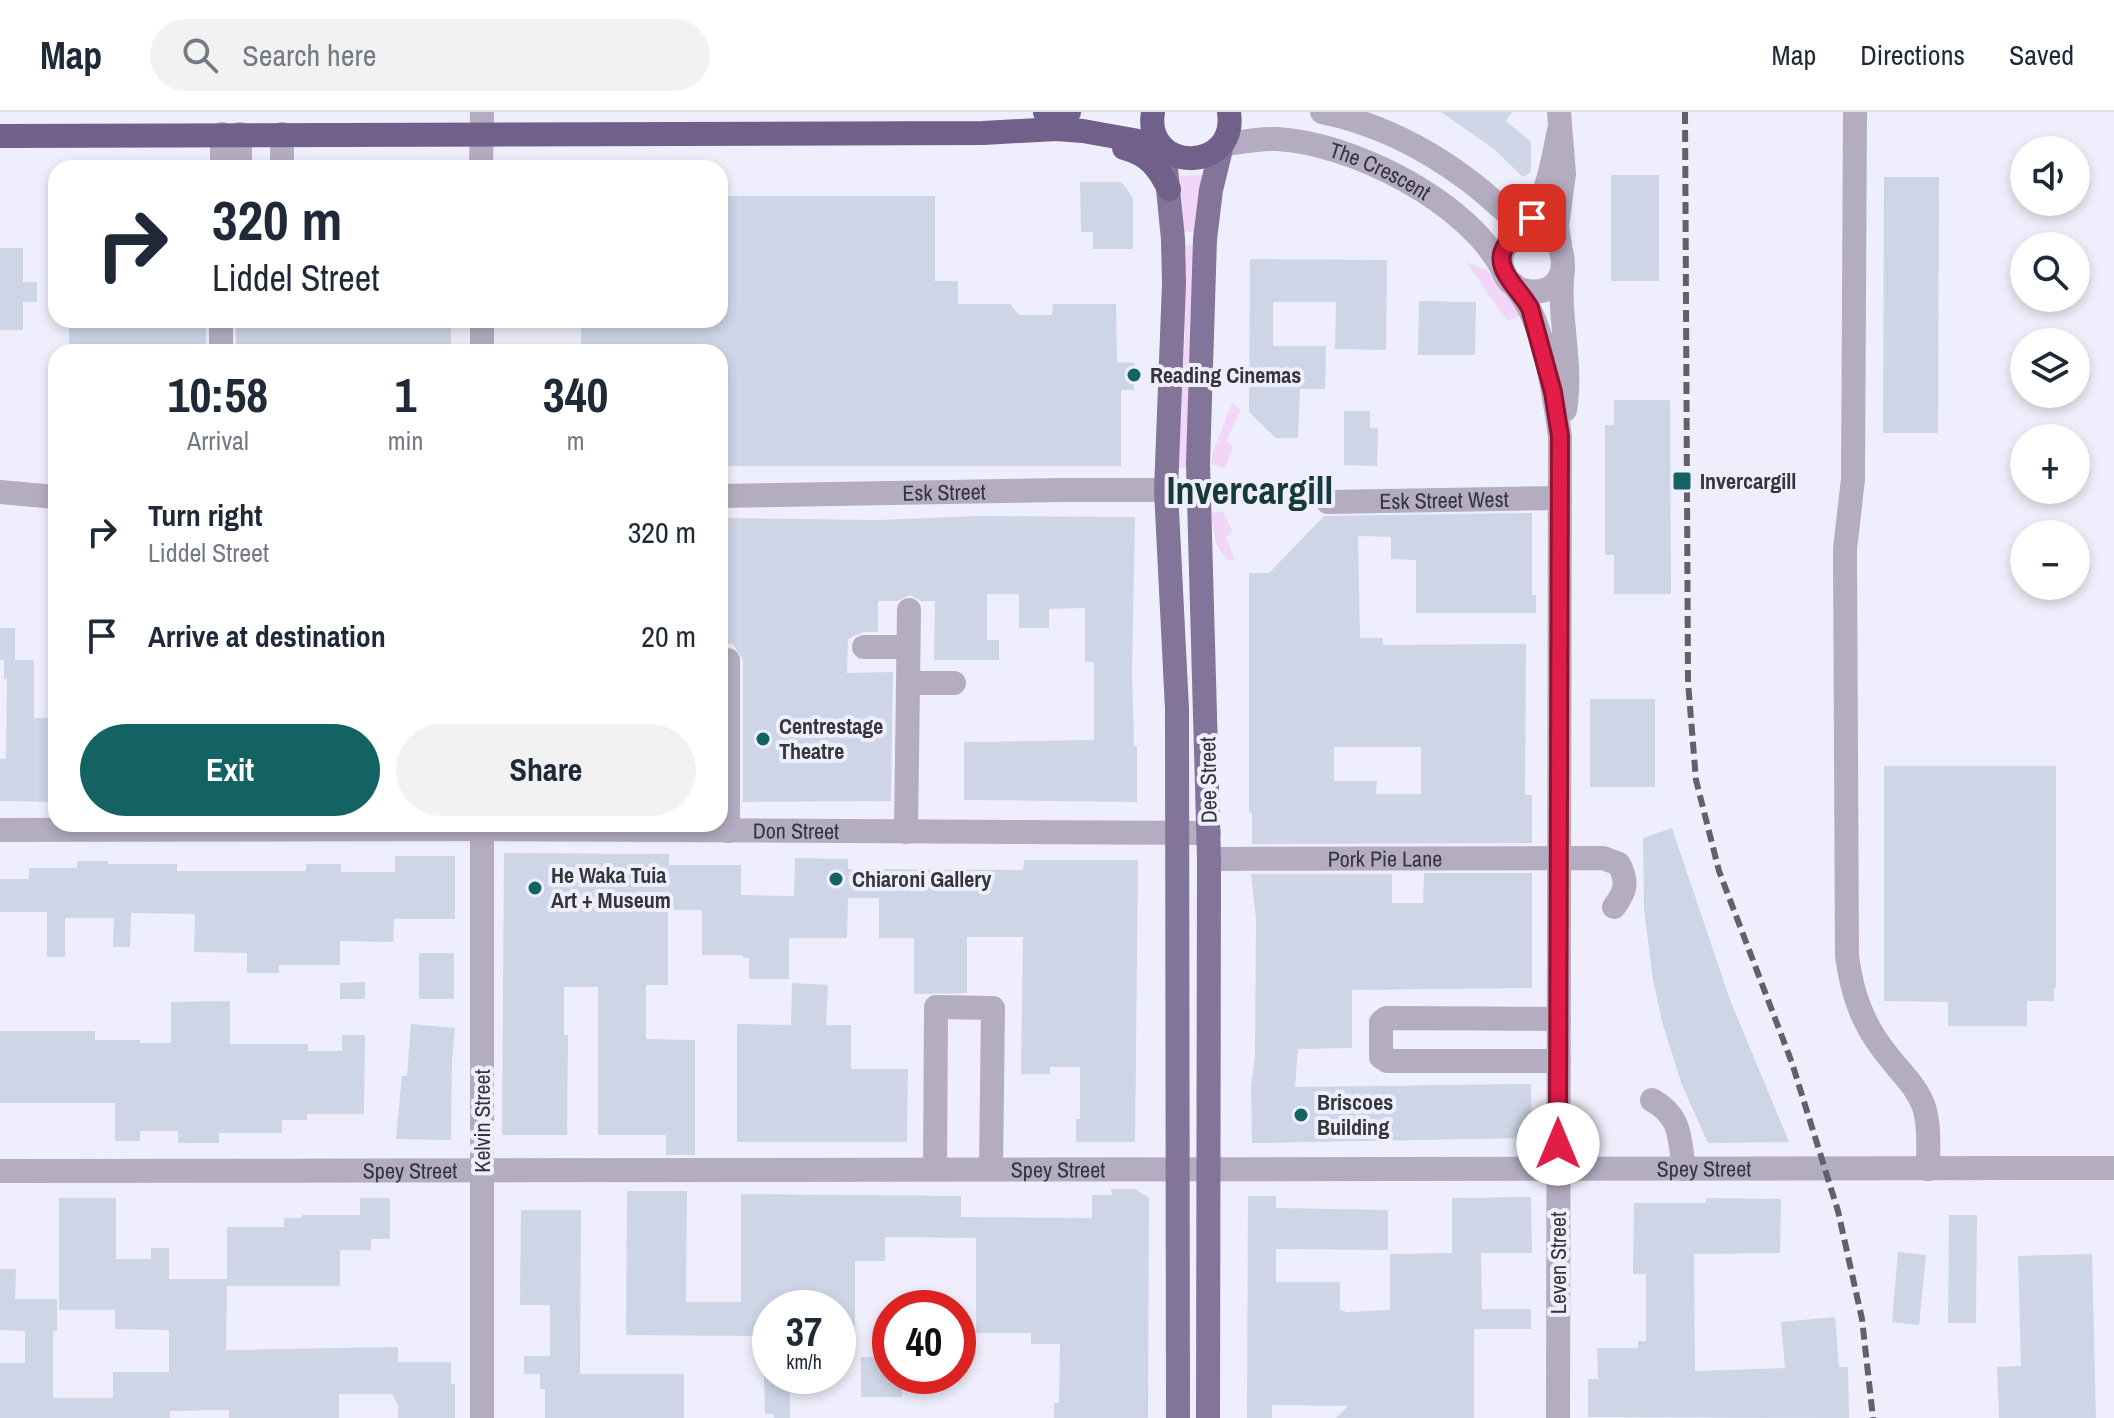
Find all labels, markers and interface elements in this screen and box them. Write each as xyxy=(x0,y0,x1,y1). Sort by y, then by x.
search box xyxy=(150,19,710,91)
text: Map xyxy=(40,30,102,81)
icon: search xyxy=(178,33,222,77)
text: Search here xyxy=(242,35,376,75)
text: Map xyxy=(1772,36,1816,74)
text: Directions xyxy=(1860,36,1965,74)
text: Saved xyxy=(2009,36,2074,74)
street label: The Crescent xyxy=(1326,134,1437,207)
map controls xyxy=(2010,136,2090,600)
button: sound xyxy=(2010,136,2090,216)
text: 320 m xyxy=(212,182,342,257)
pin xyxy=(1498,184,1566,252)
icon: right xyxy=(80,192,184,296)
icon: arrive xyxy=(1510,196,1554,240)
button: search xyxy=(2010,232,2090,312)
text: Liddel Street xyxy=(212,254,379,302)
button: layers xyxy=(2010,328,2090,408)
place label: Reading Cinemas xyxy=(1150,360,1301,390)
text: 10:58 xyxy=(168,362,268,427)
text: 1 xyxy=(395,362,416,427)
text: 340 xyxy=(543,362,608,427)
marker: Reading Cinemas xyxy=(1125,366,1143,384)
text: Arrival xyxy=(187,423,249,458)
text: min xyxy=(388,423,423,458)
text: m xyxy=(567,423,585,458)
button: + xyxy=(2010,424,2090,504)
district label: Invercargill xyxy=(1167,465,1333,516)
place label: Invercargill xyxy=(1700,466,1796,496)
marker: Invercargill xyxy=(1671,470,1693,492)
street label: Esk Street xyxy=(902,476,986,508)
street label: Esk Street West xyxy=(1379,484,1509,516)
text: Turn right xyxy=(148,495,262,535)
icon: right xyxy=(80,510,124,554)
text: 320 m xyxy=(628,512,696,552)
button: − xyxy=(2010,520,2090,600)
text: Liddel Street xyxy=(148,535,269,570)
icon: arrive xyxy=(80,614,124,658)
text: Arrive at destination xyxy=(148,616,386,656)
text: 20 m xyxy=(641,616,696,656)
place label: Centrestage Theatre xyxy=(779,711,883,766)
button: Exit xyxy=(80,724,380,816)
button: Share xyxy=(396,724,696,816)
marker: Centrestage Theatre xyxy=(754,730,772,748)
street label: Dee Street xyxy=(1192,737,1224,823)
street label: Don Street xyxy=(753,815,839,846)
street label: Pork Pie Lane xyxy=(1328,843,1442,874)
place label: He Waka Tuia Art + Museum xyxy=(551,860,671,915)
place label: Chiaroni Gallery xyxy=(852,864,991,894)
marker: Chiaroni Gallery xyxy=(827,870,845,888)
marker: He Waka Tuia Art + Museum xyxy=(526,879,544,897)
street label: Kelvin Street xyxy=(467,1069,497,1173)
place label: Briscoes Building xyxy=(1317,1087,1393,1142)
position arrow xyxy=(1516,1102,1600,1186)
marker: Briscoes Building xyxy=(1292,1106,1310,1124)
street label: Spey Street xyxy=(1011,1154,1105,1185)
street label: Spey Street xyxy=(1657,1154,1751,1184)
street label: Spey Street xyxy=(363,1155,457,1185)
street label: Leven Street xyxy=(1543,1212,1573,1314)
speed limit sign: 40 xyxy=(872,1290,976,1394)
text: 37 xyxy=(786,1305,822,1358)
text: km/h xyxy=(786,1348,822,1375)

